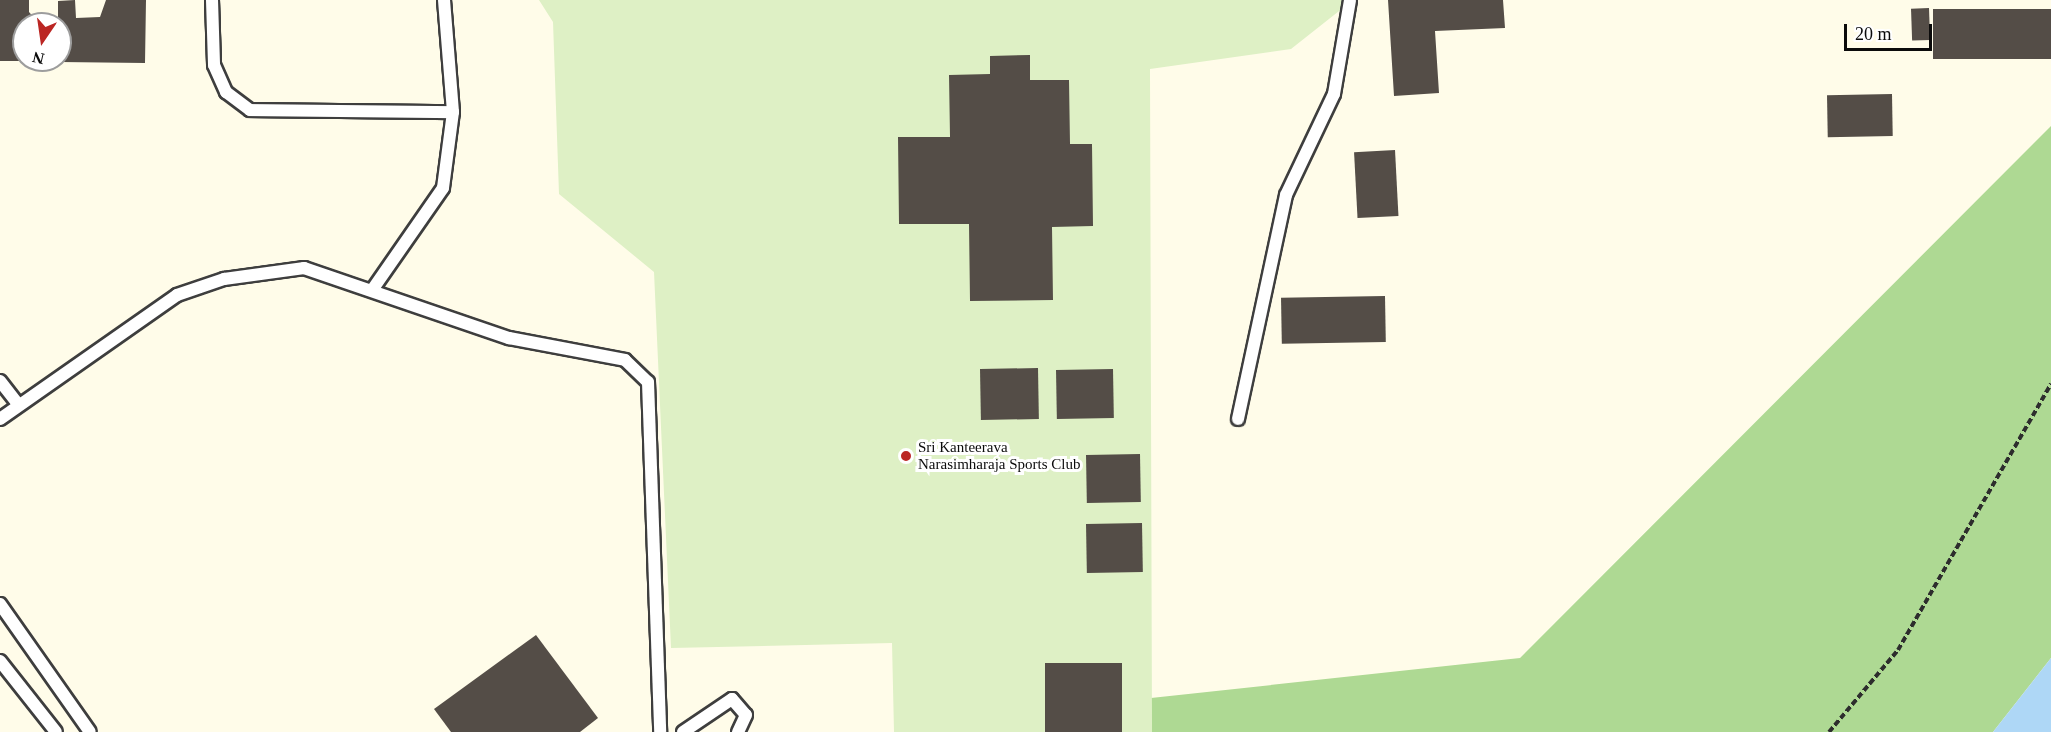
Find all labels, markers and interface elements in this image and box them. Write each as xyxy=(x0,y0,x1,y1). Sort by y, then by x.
north arrow xyxy=(12,12,72,72)
scale bar xyxy=(1847,12,1936,50)
text: 20 m xyxy=(1855,24,1892,44)
text: N xyxy=(31,48,46,68)
place label: Sri Kanteerava Narasimharaja Sports Club xyxy=(918,438,1080,473)
marker: Sri Kanteerava Narasimharaja Sports Club xyxy=(899,449,913,463)

